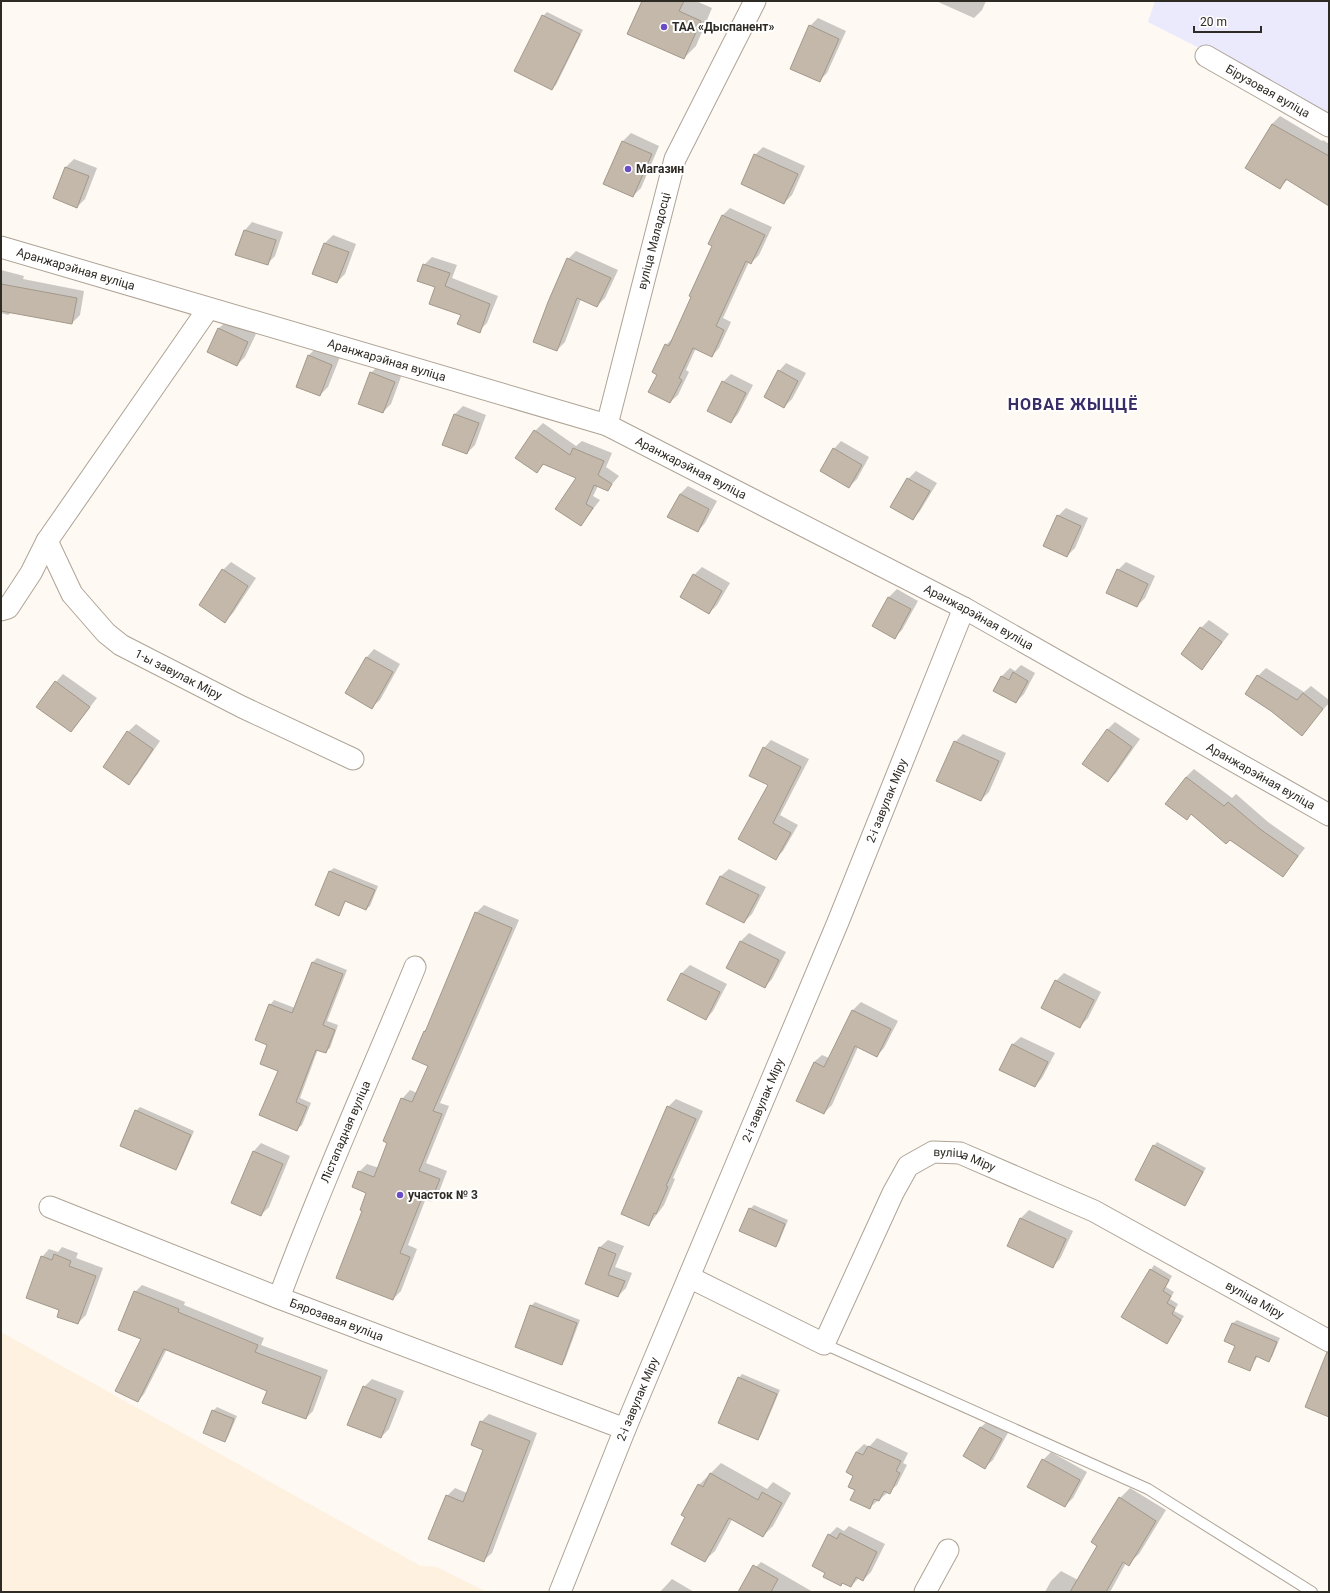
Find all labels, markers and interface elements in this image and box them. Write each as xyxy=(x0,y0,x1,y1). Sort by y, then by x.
scale bar xyxy=(1194,8,1261,34)
text: 20 m xyxy=(1200,15,1227,29)
place label: ТАА «Дыспанент» xyxy=(672,20,774,34)
marker: ТАА «Дыспанент» xyxy=(659,22,669,32)
street label: Бірузовая вуліца xyxy=(1223,62,1312,121)
place label: Магазин xyxy=(636,162,684,176)
marker: Магазин xyxy=(623,164,633,174)
street label: вуліца Маладосці xyxy=(635,191,673,291)
street label: Аранжарэйная вуліца xyxy=(15,245,137,293)
street label: Аранжарэйная вуліца xyxy=(326,336,448,384)
district label: НОВАЕ ЖЫЦЦЁ xyxy=(1008,395,1138,414)
street label: Аранжарэйная вуліца xyxy=(633,434,749,502)
street label: Аранжарэйная вуліца xyxy=(922,582,1036,653)
street label: 1-ы завулак Міру xyxy=(132,646,225,703)
street label: Аранжарэйная вуліца xyxy=(1204,740,1318,813)
street label: 2-і завулак Міру xyxy=(863,756,910,845)
street label: 2-і завулак Міру xyxy=(739,1056,787,1144)
street label: Лістападная вуліца xyxy=(318,1079,373,1185)
street label: вуліца Міру xyxy=(933,1145,998,1175)
place label: участок № 3 xyxy=(408,1188,478,1202)
marker: участок № 3 xyxy=(395,1190,405,1200)
street label: вуліца Міру xyxy=(1223,1278,1287,1322)
street label: Бярозавая вуліца xyxy=(288,1296,385,1344)
street label: 2-і завулак Міру xyxy=(614,1355,662,1443)

